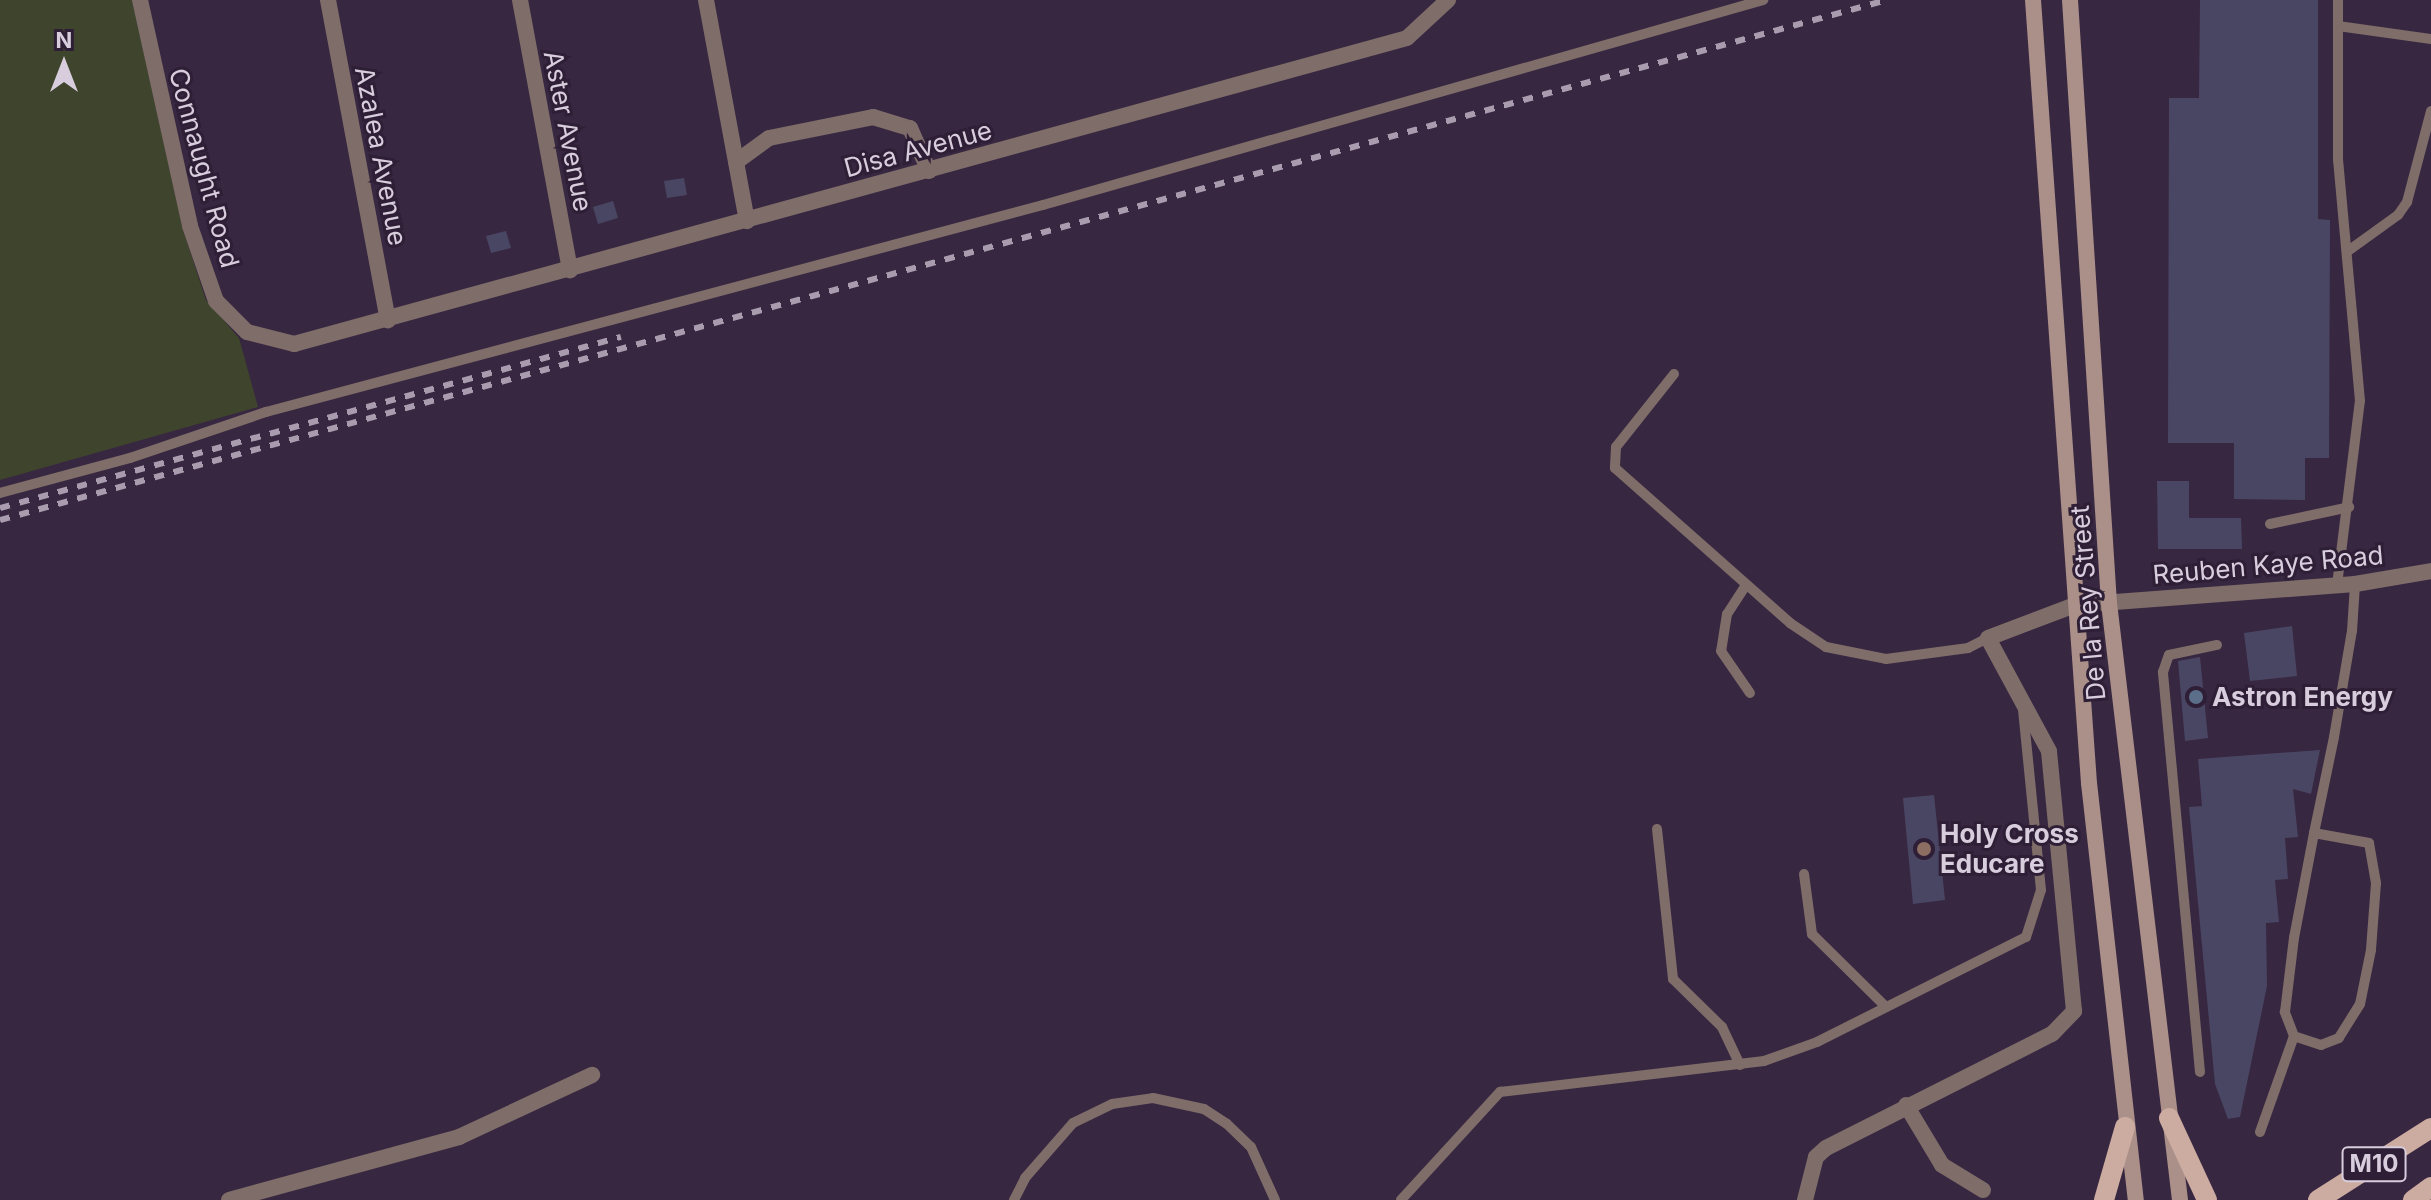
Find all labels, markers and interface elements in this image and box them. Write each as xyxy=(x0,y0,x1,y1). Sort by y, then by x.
north arrow xyxy=(24,24,104,104)
text: N xyxy=(56,27,72,53)
street label: Aster Avenue xyxy=(537,48,599,214)
street label: Azalea Avenue xyxy=(348,64,414,248)
street label: Connaught Road xyxy=(162,65,246,271)
street label: Disa Avenue xyxy=(841,114,995,184)
street label: De la Rey Street xyxy=(2064,504,2112,702)
street label: Reuben Kaye Road xyxy=(2151,539,2385,591)
place label: Astron Energy xyxy=(2212,681,2393,713)
marker: Astron Energy xyxy=(2187,688,2205,706)
place label: Holy Cross Educare xyxy=(1940,818,2079,880)
marker: Holy Cross Educare xyxy=(1915,840,1933,858)
road number: M10 xyxy=(2340,1144,2408,1184)

